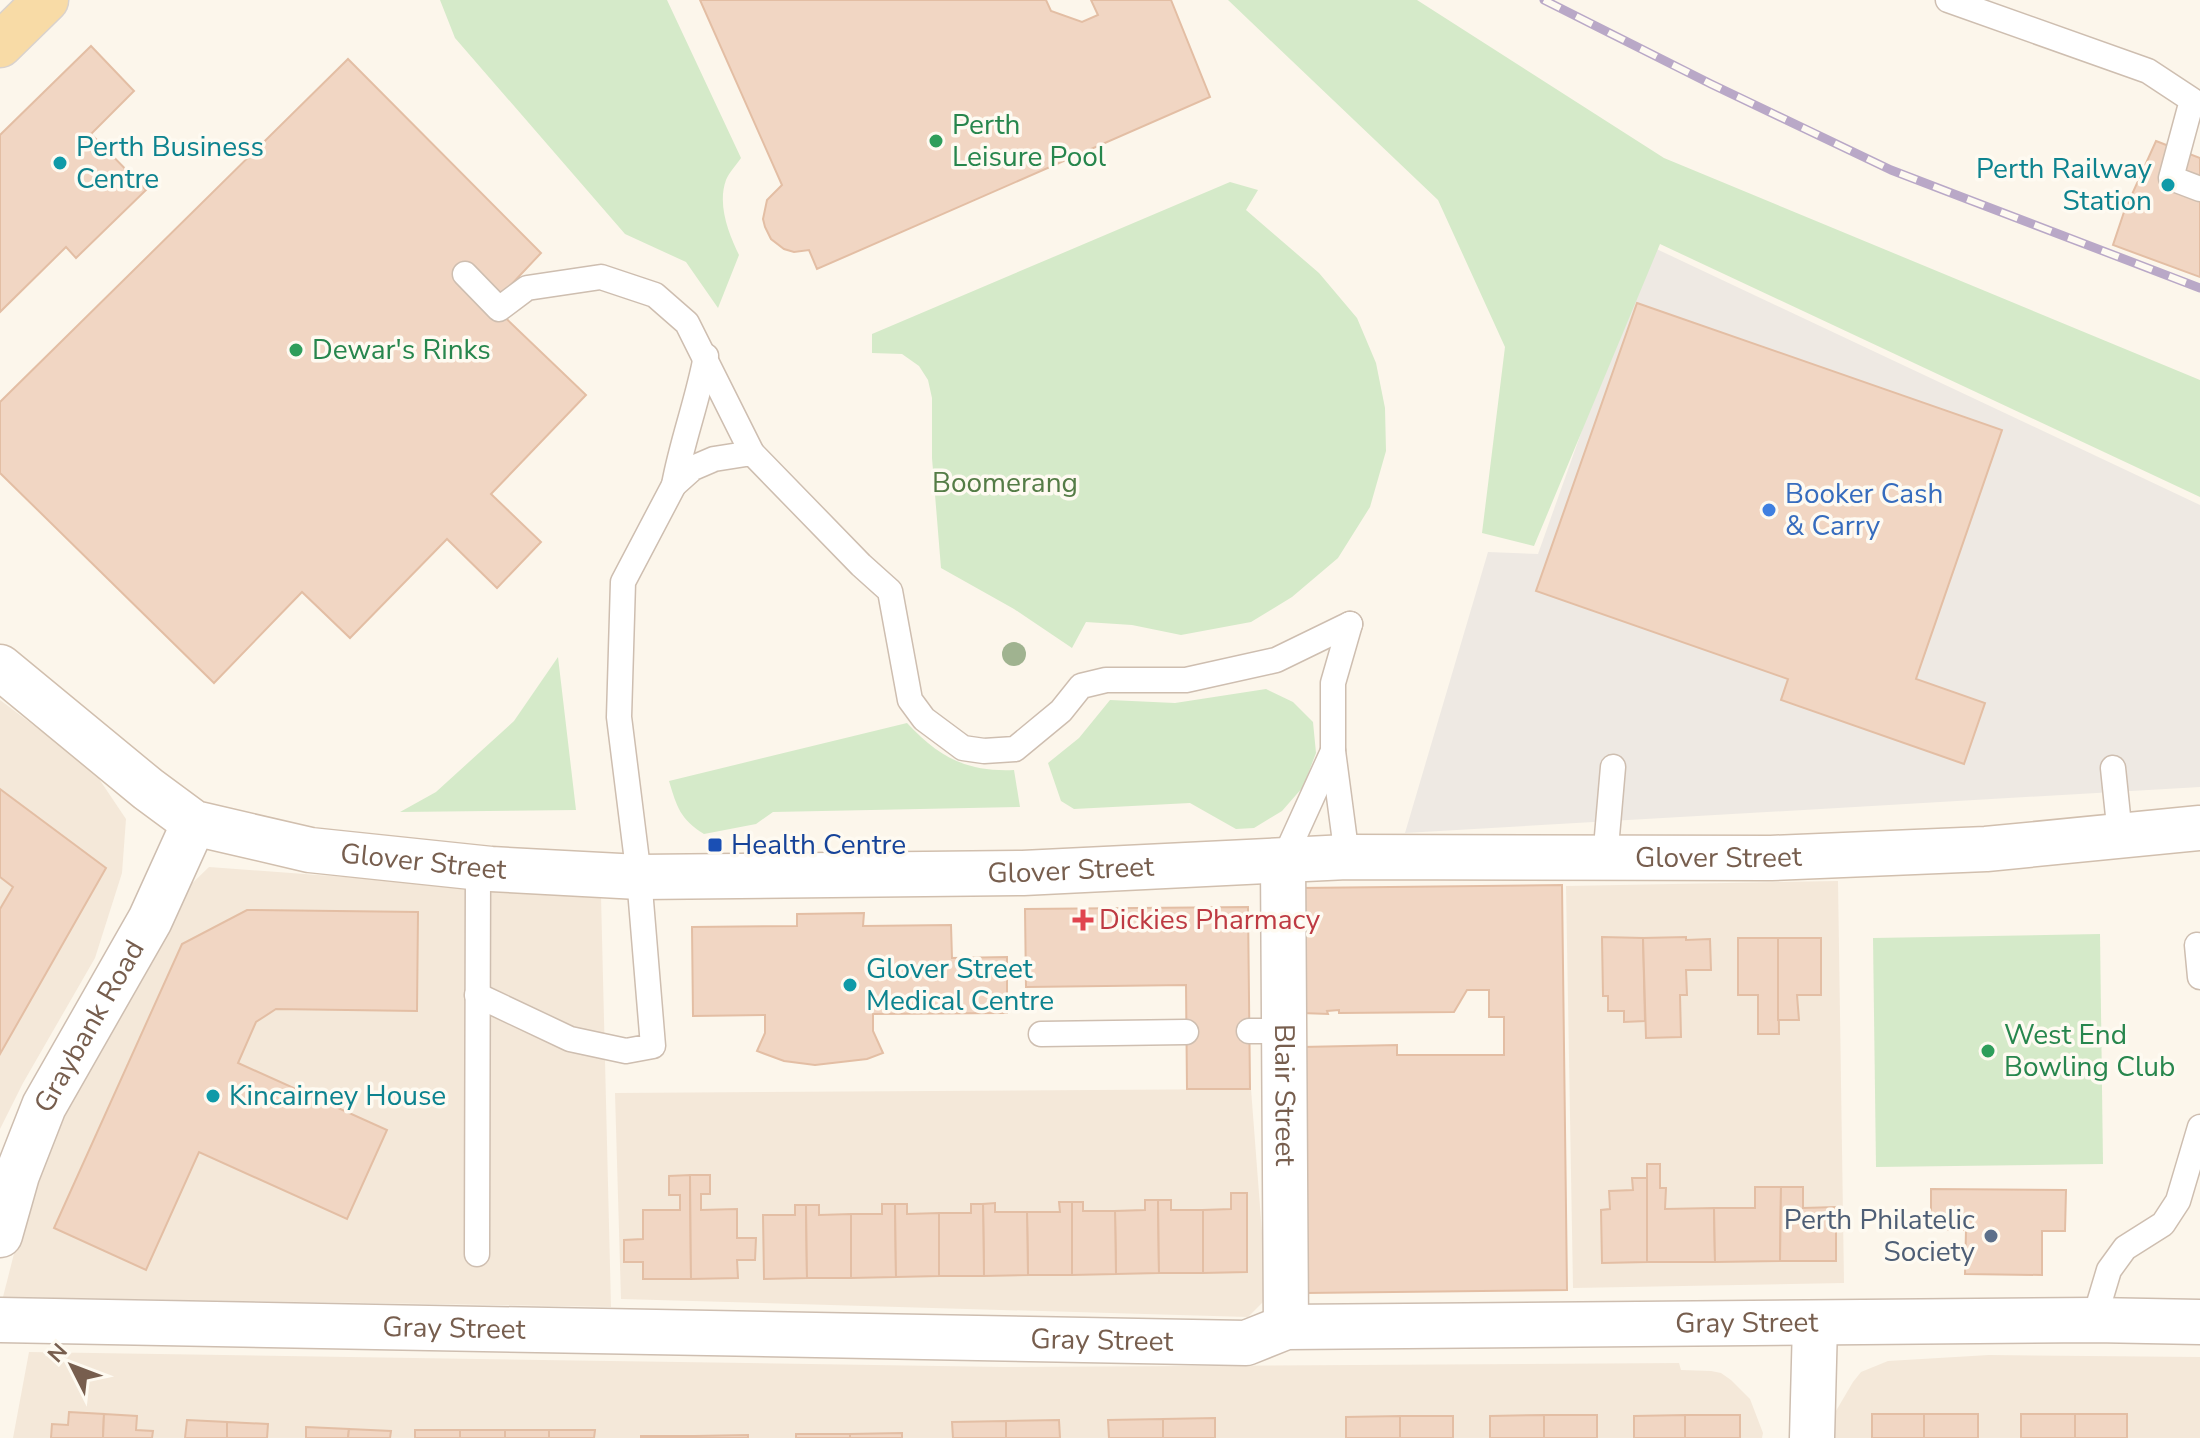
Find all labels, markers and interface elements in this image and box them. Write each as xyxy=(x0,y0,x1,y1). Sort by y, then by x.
place label: Perth Leisure Pool xyxy=(952,106,1107,176)
place label: Perth Business Centre xyxy=(76,128,264,198)
marker: Perth Leisure Pool xyxy=(927,132,945,150)
place label: Perth Railway Station xyxy=(1976,150,2153,220)
marker: Perth Business Centre xyxy=(51,154,69,172)
marker: Perth Railway Station xyxy=(2159,176,2177,194)
place label: Dewar's Rinks xyxy=(312,331,491,369)
marker: Dewar's Rinks xyxy=(287,341,305,359)
park label: Boomerang xyxy=(932,464,1078,502)
place label: Booker Cash & Carry xyxy=(1785,475,1943,545)
marker: Booker Cash & Carry xyxy=(1760,501,1778,519)
place label: Health Centre xyxy=(731,826,906,864)
street label: Glover Street xyxy=(338,834,507,889)
marker: Health Centre xyxy=(706,836,724,854)
street label: Glover Street xyxy=(1635,838,1803,877)
street label: Glover Street xyxy=(987,848,1155,892)
place label: Dickies Pharmacy xyxy=(1099,901,1321,939)
marker: Dickies Pharmacy xyxy=(1074,911,1092,929)
street label: Graybank Road xyxy=(25,933,154,1120)
place label: Glover Street Medical Centre xyxy=(866,950,1054,1020)
marker: Glover Street Medical Centre xyxy=(841,976,859,994)
place label: West End Bowling Club xyxy=(2004,1016,2175,1086)
street label: Blair Street xyxy=(1265,1024,1304,1166)
marker: West End Bowling Club xyxy=(1979,1042,1997,1060)
place label: Kincairney House xyxy=(229,1077,446,1115)
marker: Kincairney House xyxy=(204,1087,222,1105)
place label: Perth Philatelic Society xyxy=(1784,1201,1976,1271)
marker: Perth Philatelic Society xyxy=(1982,1227,2000,1245)
street label: Gray Street xyxy=(1675,1303,1819,1343)
street label: Gray Street xyxy=(382,1308,526,1349)
street label: Gray Street xyxy=(1030,1320,1174,1361)
north arrow xyxy=(32,1326,112,1406)
text: N xyxy=(41,1337,75,1369)

